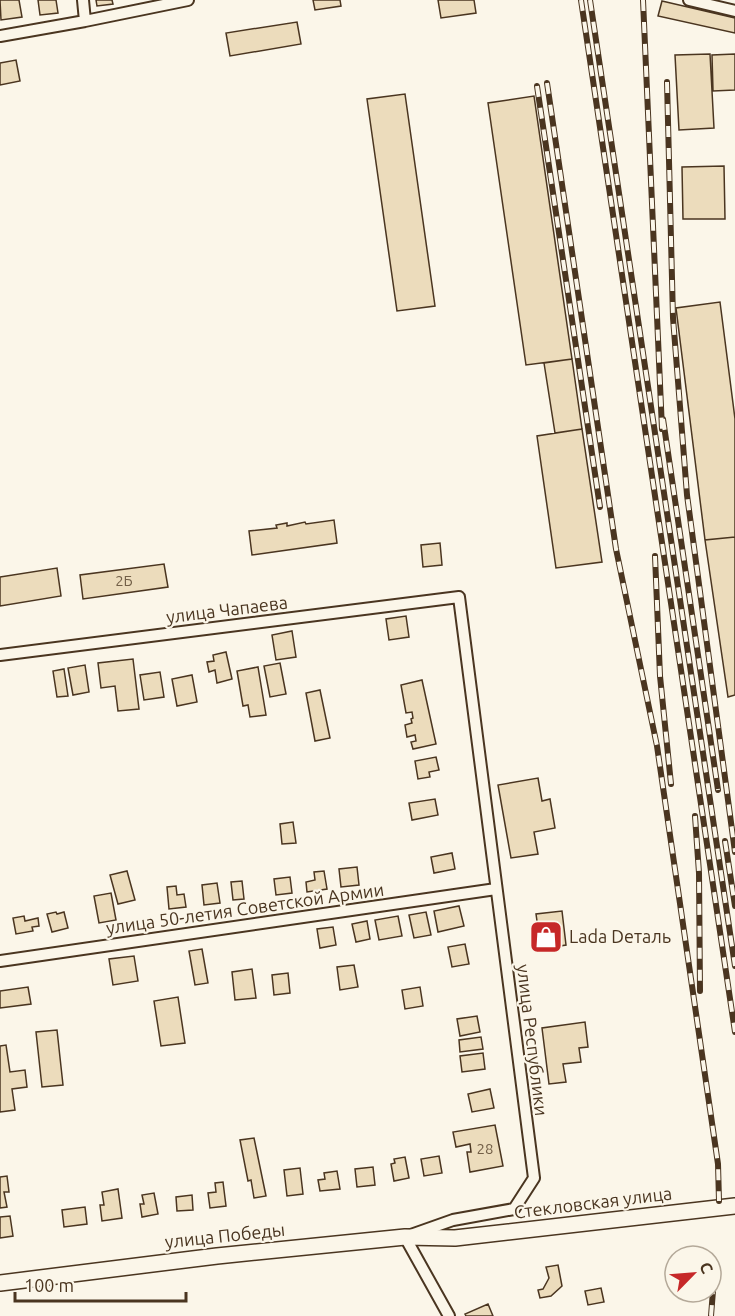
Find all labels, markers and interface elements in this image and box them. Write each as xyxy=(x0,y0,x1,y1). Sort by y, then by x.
house number: 2Б xyxy=(115,572,133,589)
street label: улица Чапаева xyxy=(165,592,289,626)
street label: улица 50-летия Советской Армии xyxy=(105,879,385,937)
shop icon: Lada Dеталь xyxy=(528,919,564,955)
place label: Lada Dеталь xyxy=(569,926,671,946)
street label: улица Республики xyxy=(514,963,552,1117)
house number: 28 xyxy=(477,1140,493,1157)
street label: Стекловская улица xyxy=(513,1182,673,1222)
street label: улица Победы xyxy=(164,1219,286,1251)
north arrow xyxy=(663,1244,723,1304)
text: С xyxy=(696,1259,717,1276)
scale bar xyxy=(15,1265,186,1303)
text: 100 m xyxy=(24,1275,74,1295)

